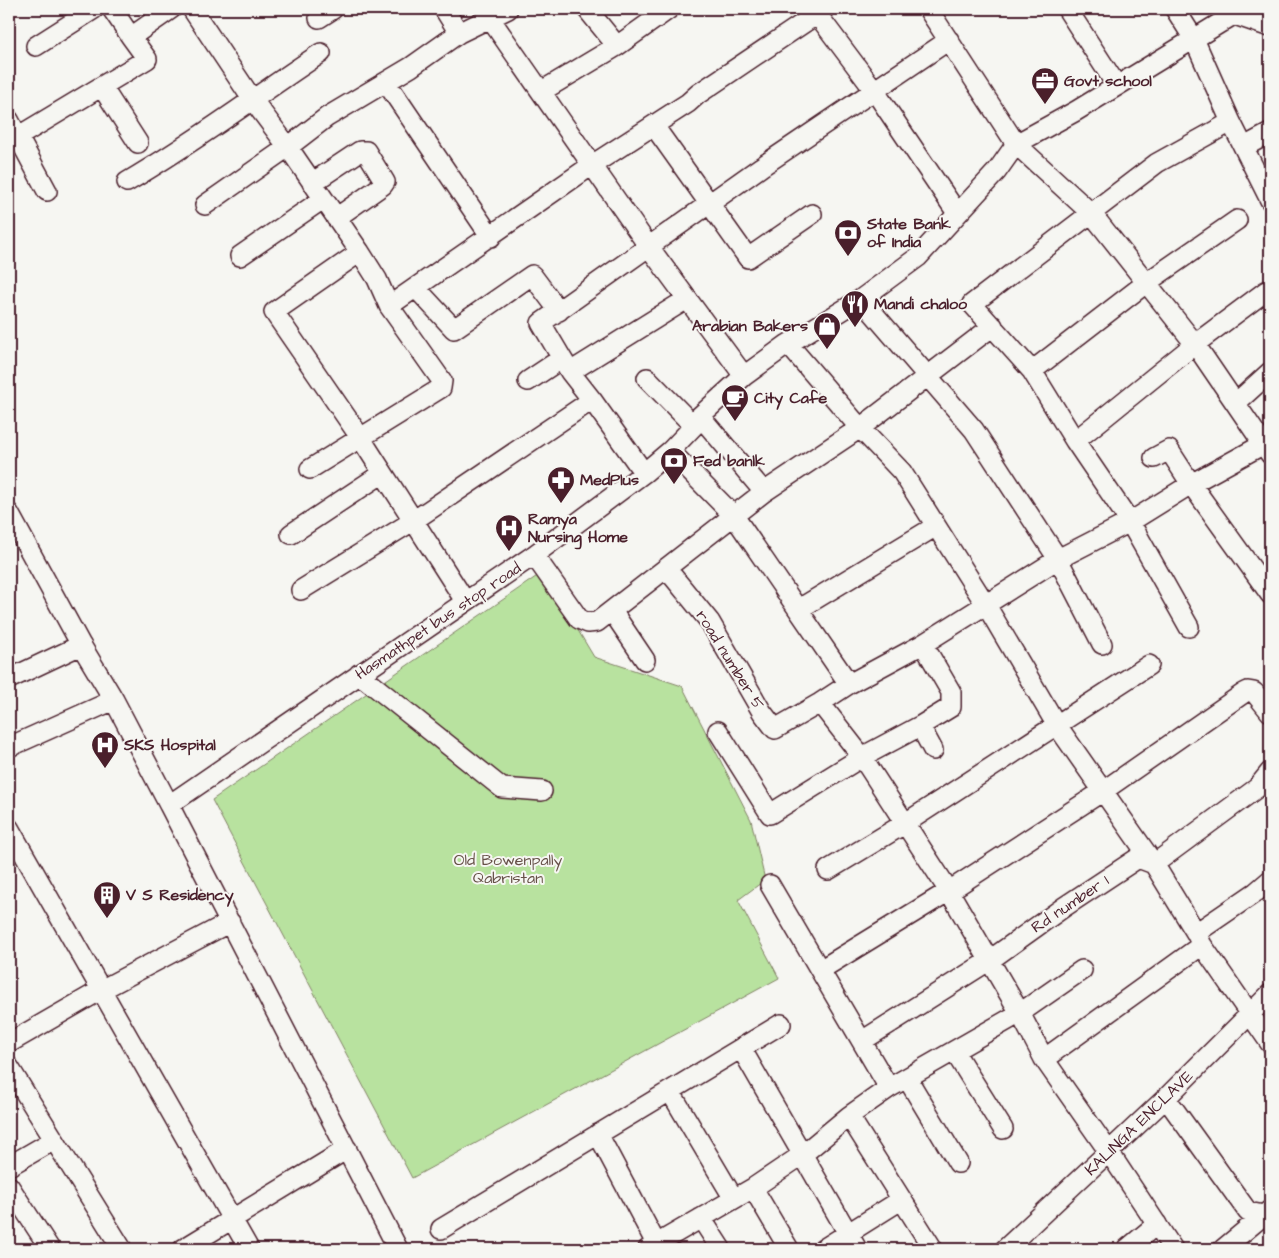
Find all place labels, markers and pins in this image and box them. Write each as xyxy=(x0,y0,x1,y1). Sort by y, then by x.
office icon: Govt school xyxy=(1030,66,1060,105)
place label: Govt school xyxy=(1064,70,1152,92)
place label: State Bank of India xyxy=(866,213,951,253)
bank icon: State Bank of India xyxy=(833,218,863,257)
restaurant icon: Mandi chaloo xyxy=(840,289,870,328)
place label: Mandi chaloo xyxy=(874,293,968,315)
shop icon: Arabian Bakers xyxy=(812,311,842,350)
place label: Arabian Bakers xyxy=(692,315,808,337)
cafe icon: City Cafe xyxy=(720,383,750,422)
place label: City Cafe xyxy=(754,387,827,410)
bank icon: Fed banlk xyxy=(659,446,689,485)
place label: Fed banlk xyxy=(693,450,765,472)
pharmacy icon: MedPlus xyxy=(546,465,576,504)
place label: MedPlus xyxy=(580,469,639,491)
place label: Ramya Nursing Home xyxy=(528,508,628,550)
hospital icon: Ramya Nursing Home xyxy=(494,513,524,552)
hospital icon: SKS Hospital xyxy=(90,730,120,769)
place label: SKS Hospital xyxy=(123,734,216,756)
building icon: V S Residency xyxy=(92,880,122,919)
place label: V S Residency xyxy=(125,884,234,907)

